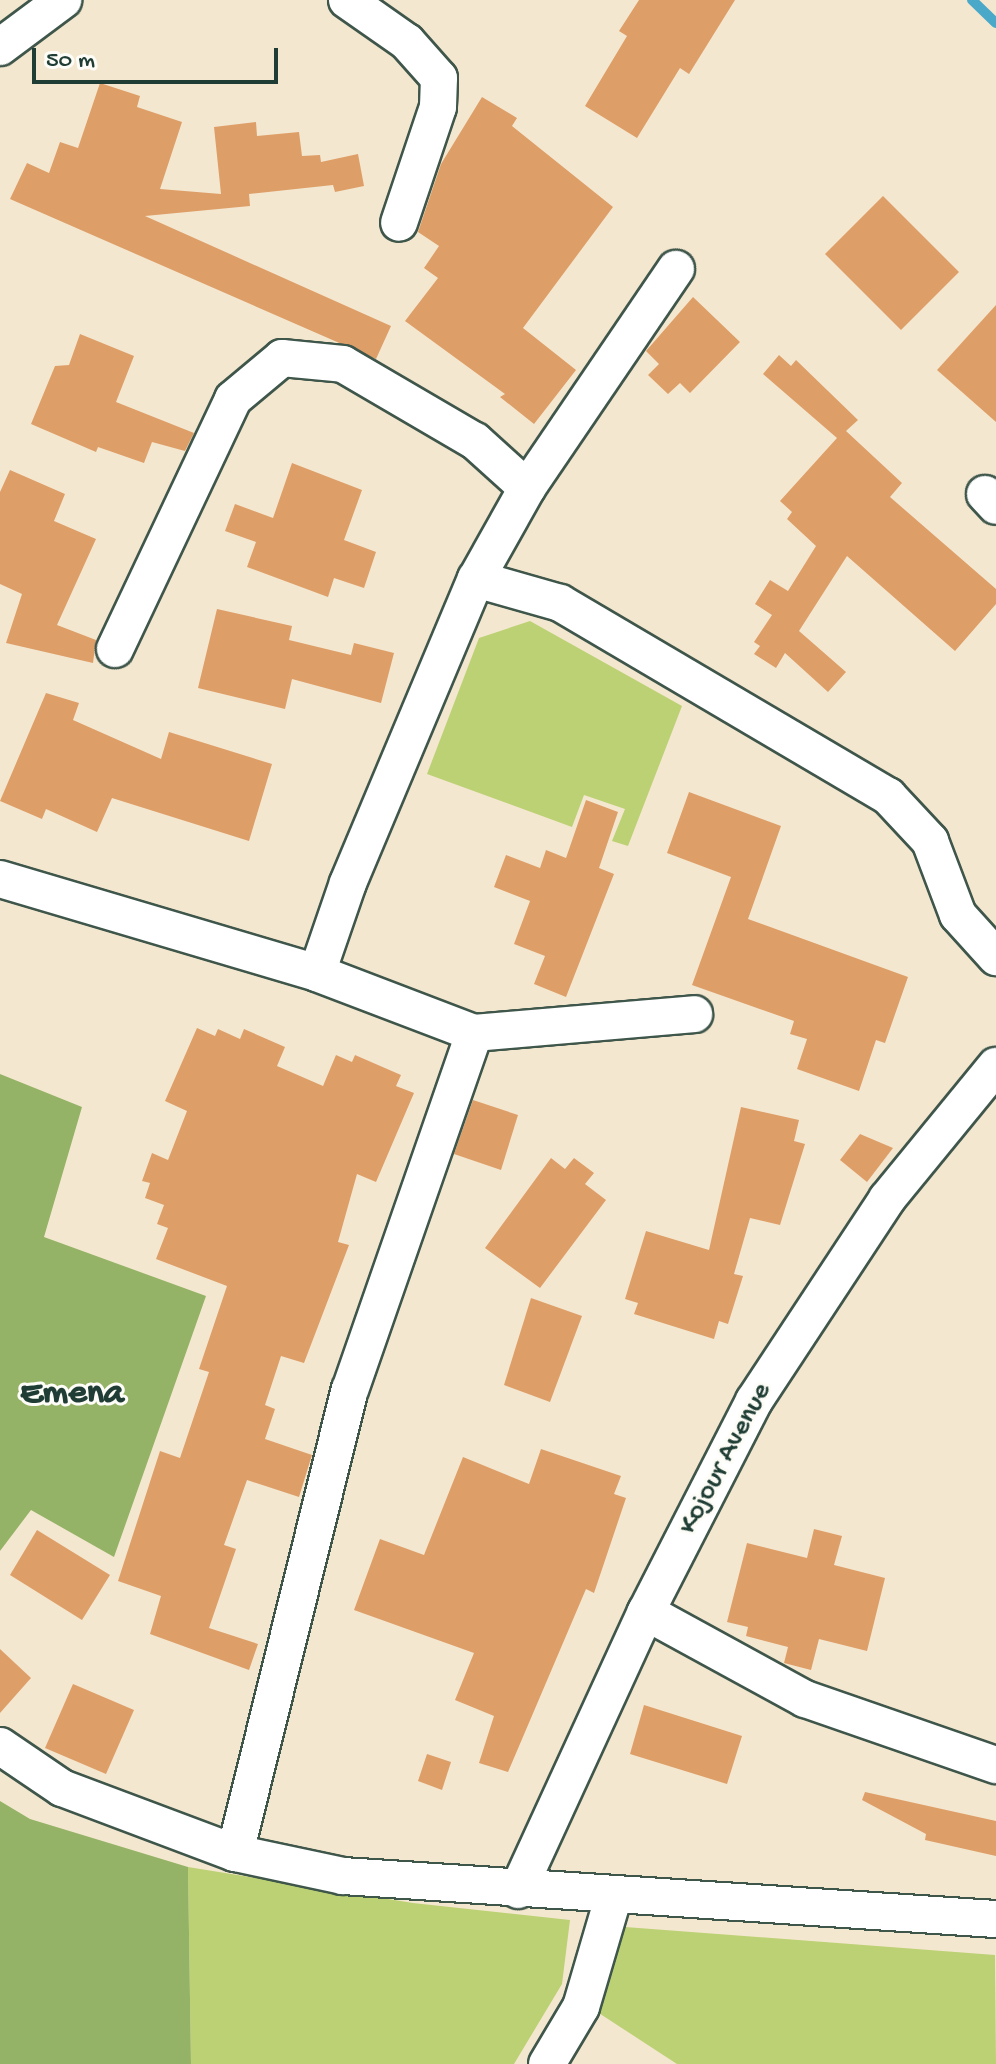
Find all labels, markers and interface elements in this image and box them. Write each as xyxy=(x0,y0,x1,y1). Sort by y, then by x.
scale bar xyxy=(36,32,282,82)
text: 50 m xyxy=(46,47,95,76)
district label: Emena xyxy=(20,1373,124,1417)
street label: Kojour Avenue xyxy=(672,1378,780,1540)

